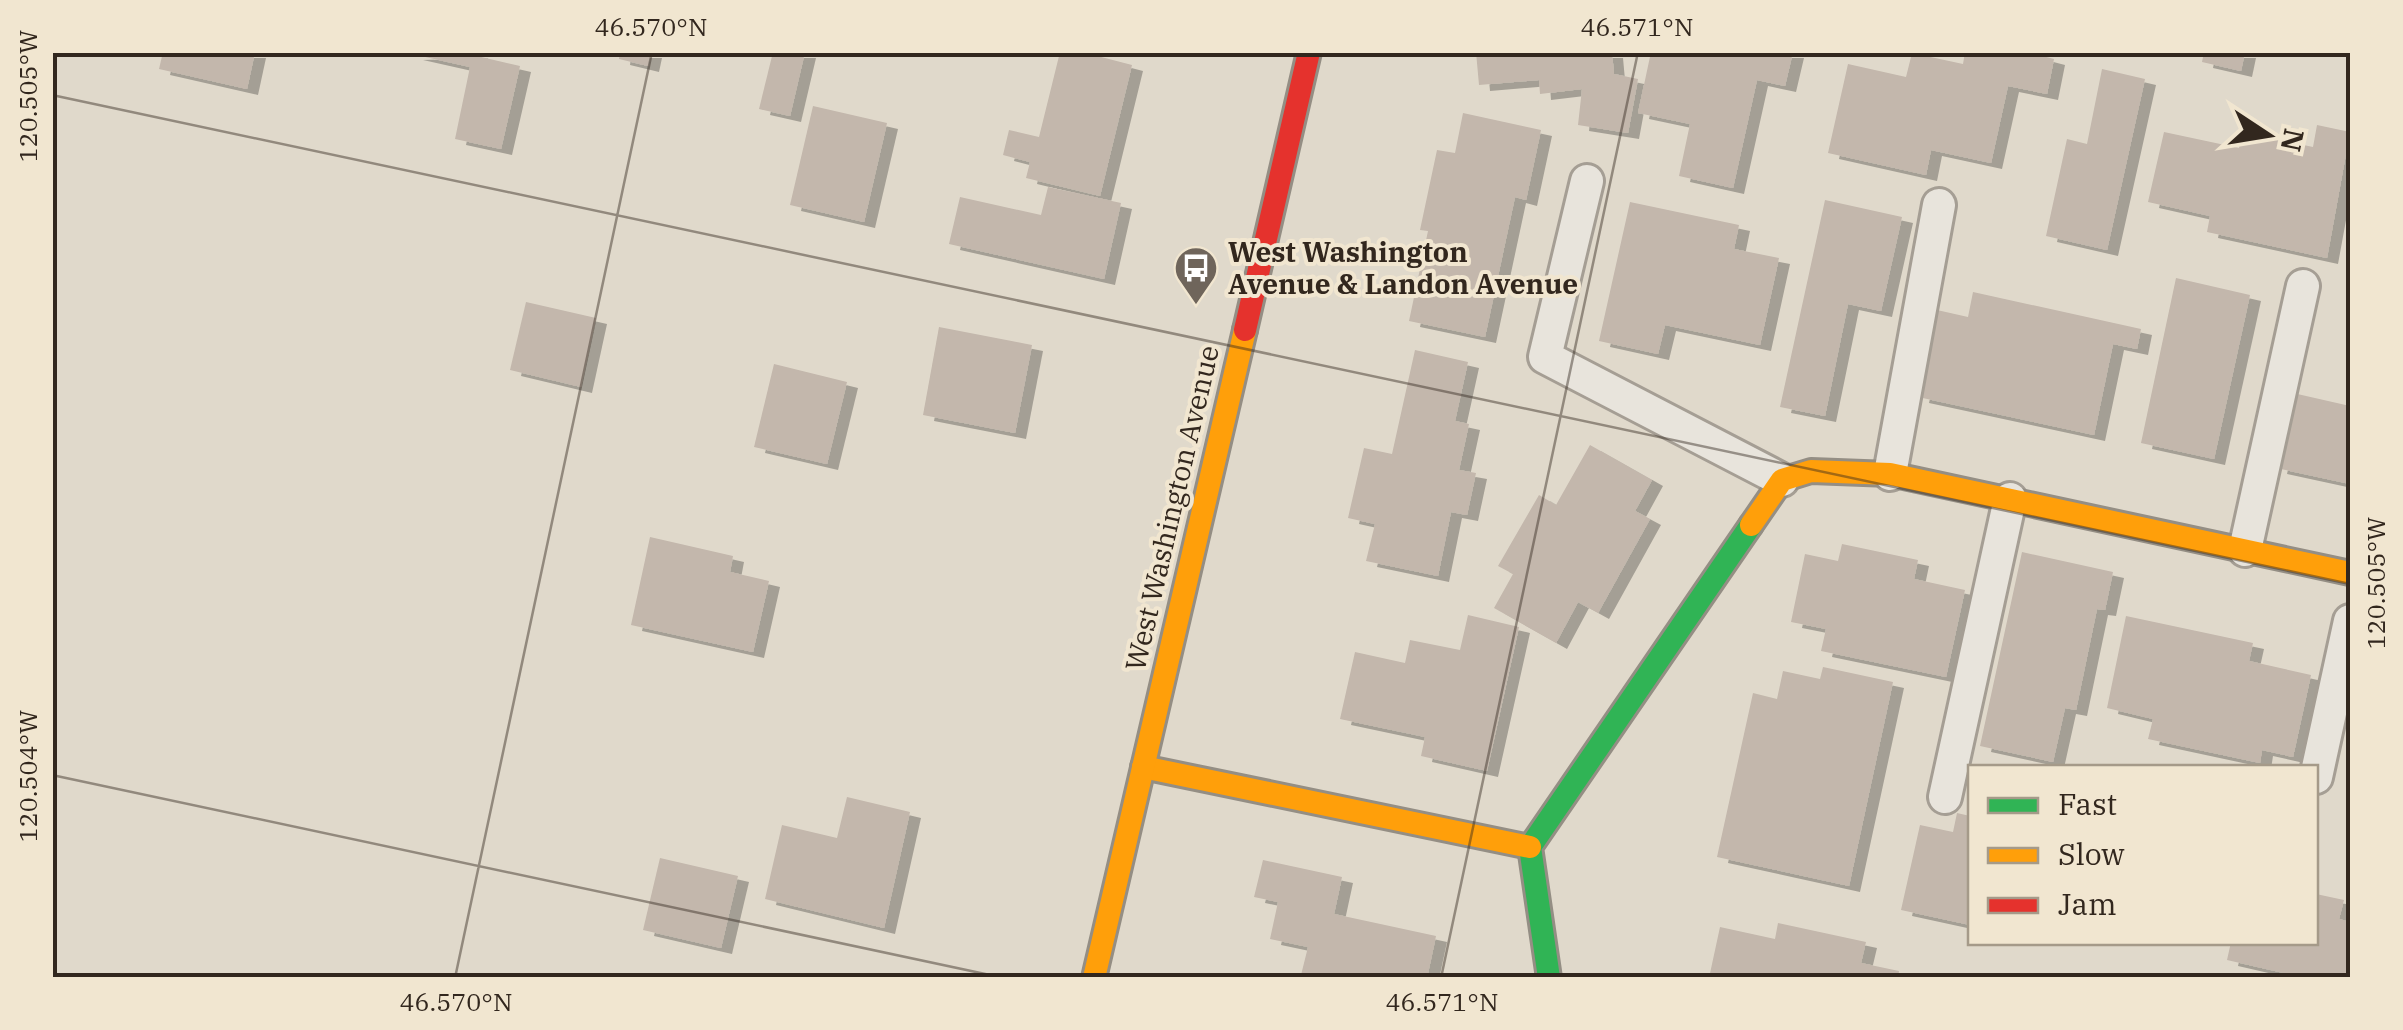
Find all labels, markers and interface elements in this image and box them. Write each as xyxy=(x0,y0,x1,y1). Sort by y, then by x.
text: 46.570°N xyxy=(595,10,707,43)
text: 46.571°N xyxy=(1581,10,1693,43)
text: 120.505°W xyxy=(11,30,44,162)
north arrow xyxy=(2218,85,2318,185)
text: N xyxy=(2273,126,2313,155)
place label: West Washington Avenue & Landon Avenue xyxy=(1228,233,1578,302)
bus stop icon: West Washington Avenue & Landon Avenue xyxy=(1173,245,1219,306)
street label: West Washington Avenue xyxy=(1116,342,1227,674)
text: 120.505°W xyxy=(2359,517,2392,649)
text: 120.504°W xyxy=(11,710,44,842)
legend xyxy=(1968,765,2318,945)
text: Fast xyxy=(2058,784,2117,823)
text: Slow xyxy=(2058,834,2125,873)
text: Jam xyxy=(2058,884,2117,923)
text: 46.570°N xyxy=(400,985,512,1018)
text: 46.571°N xyxy=(1386,985,1498,1018)

